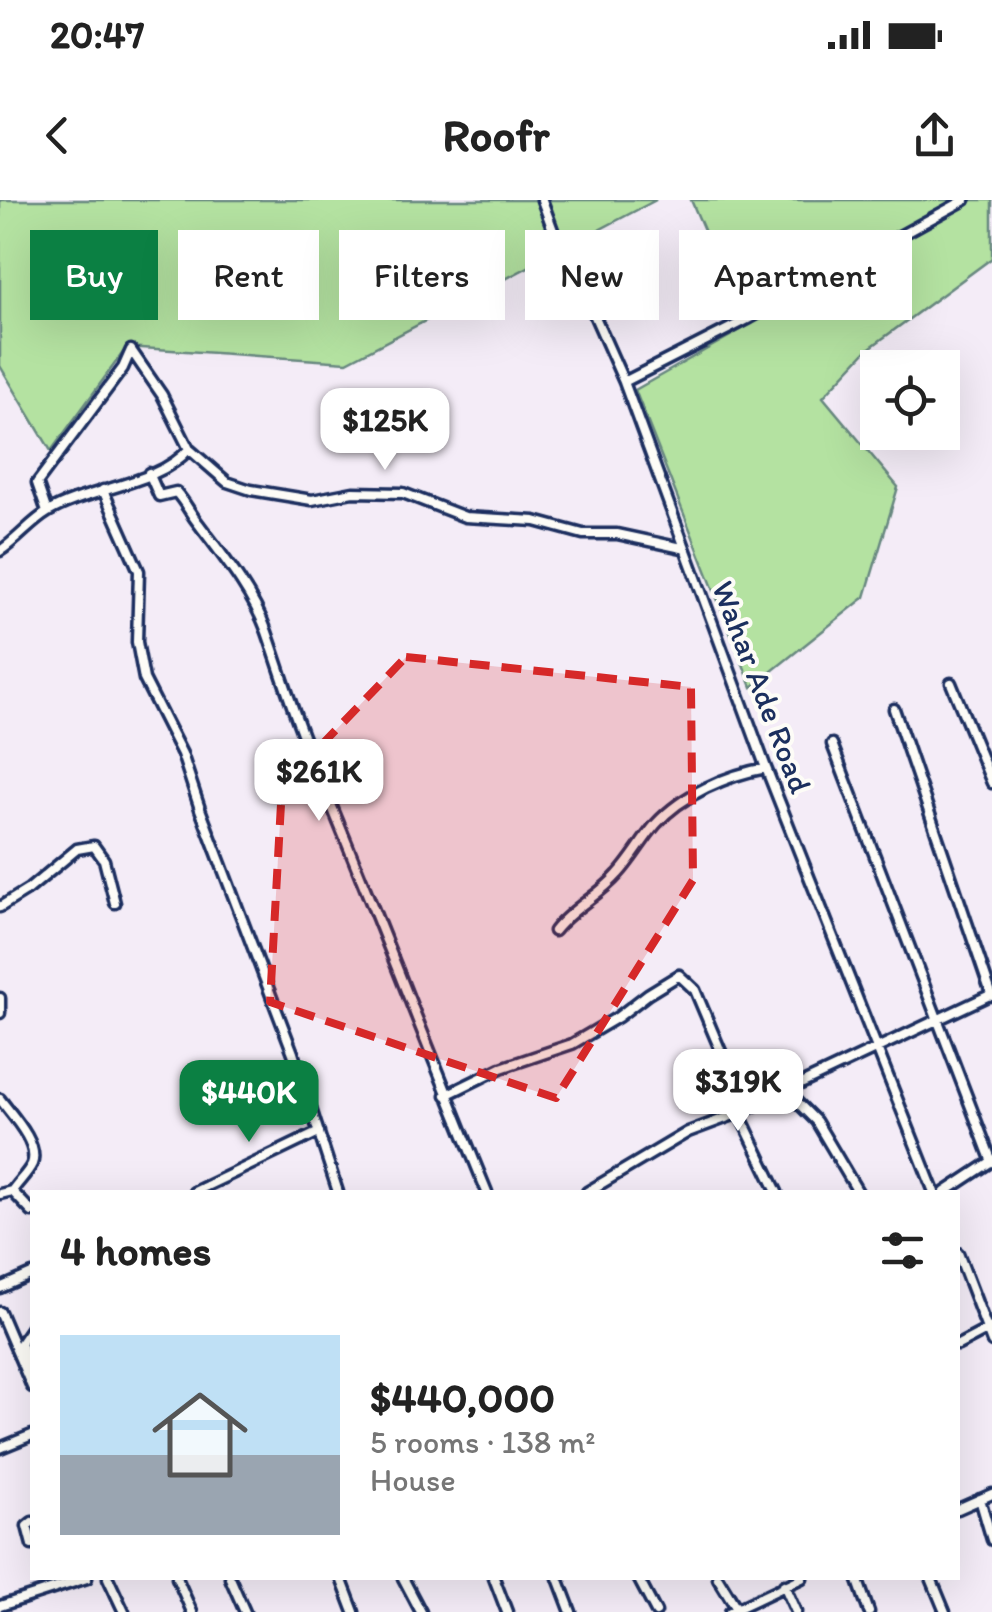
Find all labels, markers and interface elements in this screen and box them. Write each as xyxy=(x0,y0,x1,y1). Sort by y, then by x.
text: 20:47 xyxy=(50,12,144,58)
icon: back xyxy=(30,108,85,163)
text: Roofr xyxy=(443,108,549,162)
icon: share xyxy=(907,108,962,163)
chip: Buy xyxy=(30,230,158,320)
chip: Rent xyxy=(178,230,319,320)
chip: Filters xyxy=(339,230,505,320)
chip: New xyxy=(525,230,659,320)
chip: Apartment xyxy=(679,230,912,320)
map controls xyxy=(860,350,960,450)
button: locate xyxy=(860,350,960,450)
pin: $125K xyxy=(315,388,455,473)
text: $125K xyxy=(342,401,428,439)
street label: Wahar Ade Road xyxy=(704,575,820,799)
pin: $261K xyxy=(249,739,389,824)
text: $261K xyxy=(276,752,362,790)
pin: $319K xyxy=(668,1049,808,1134)
pin: $440K xyxy=(179,1060,319,1145)
text: $319K xyxy=(695,1062,781,1100)
text: $440K xyxy=(202,1073,296,1111)
icon: filters xyxy=(875,1223,930,1278)
text: 4 homes xyxy=(60,1225,211,1276)
text: $440,000 xyxy=(370,1372,555,1423)
icon: home xyxy=(140,1375,260,1495)
text: 5 rooms · 138 m² xyxy=(370,1423,596,1461)
text: House xyxy=(370,1461,456,1499)

